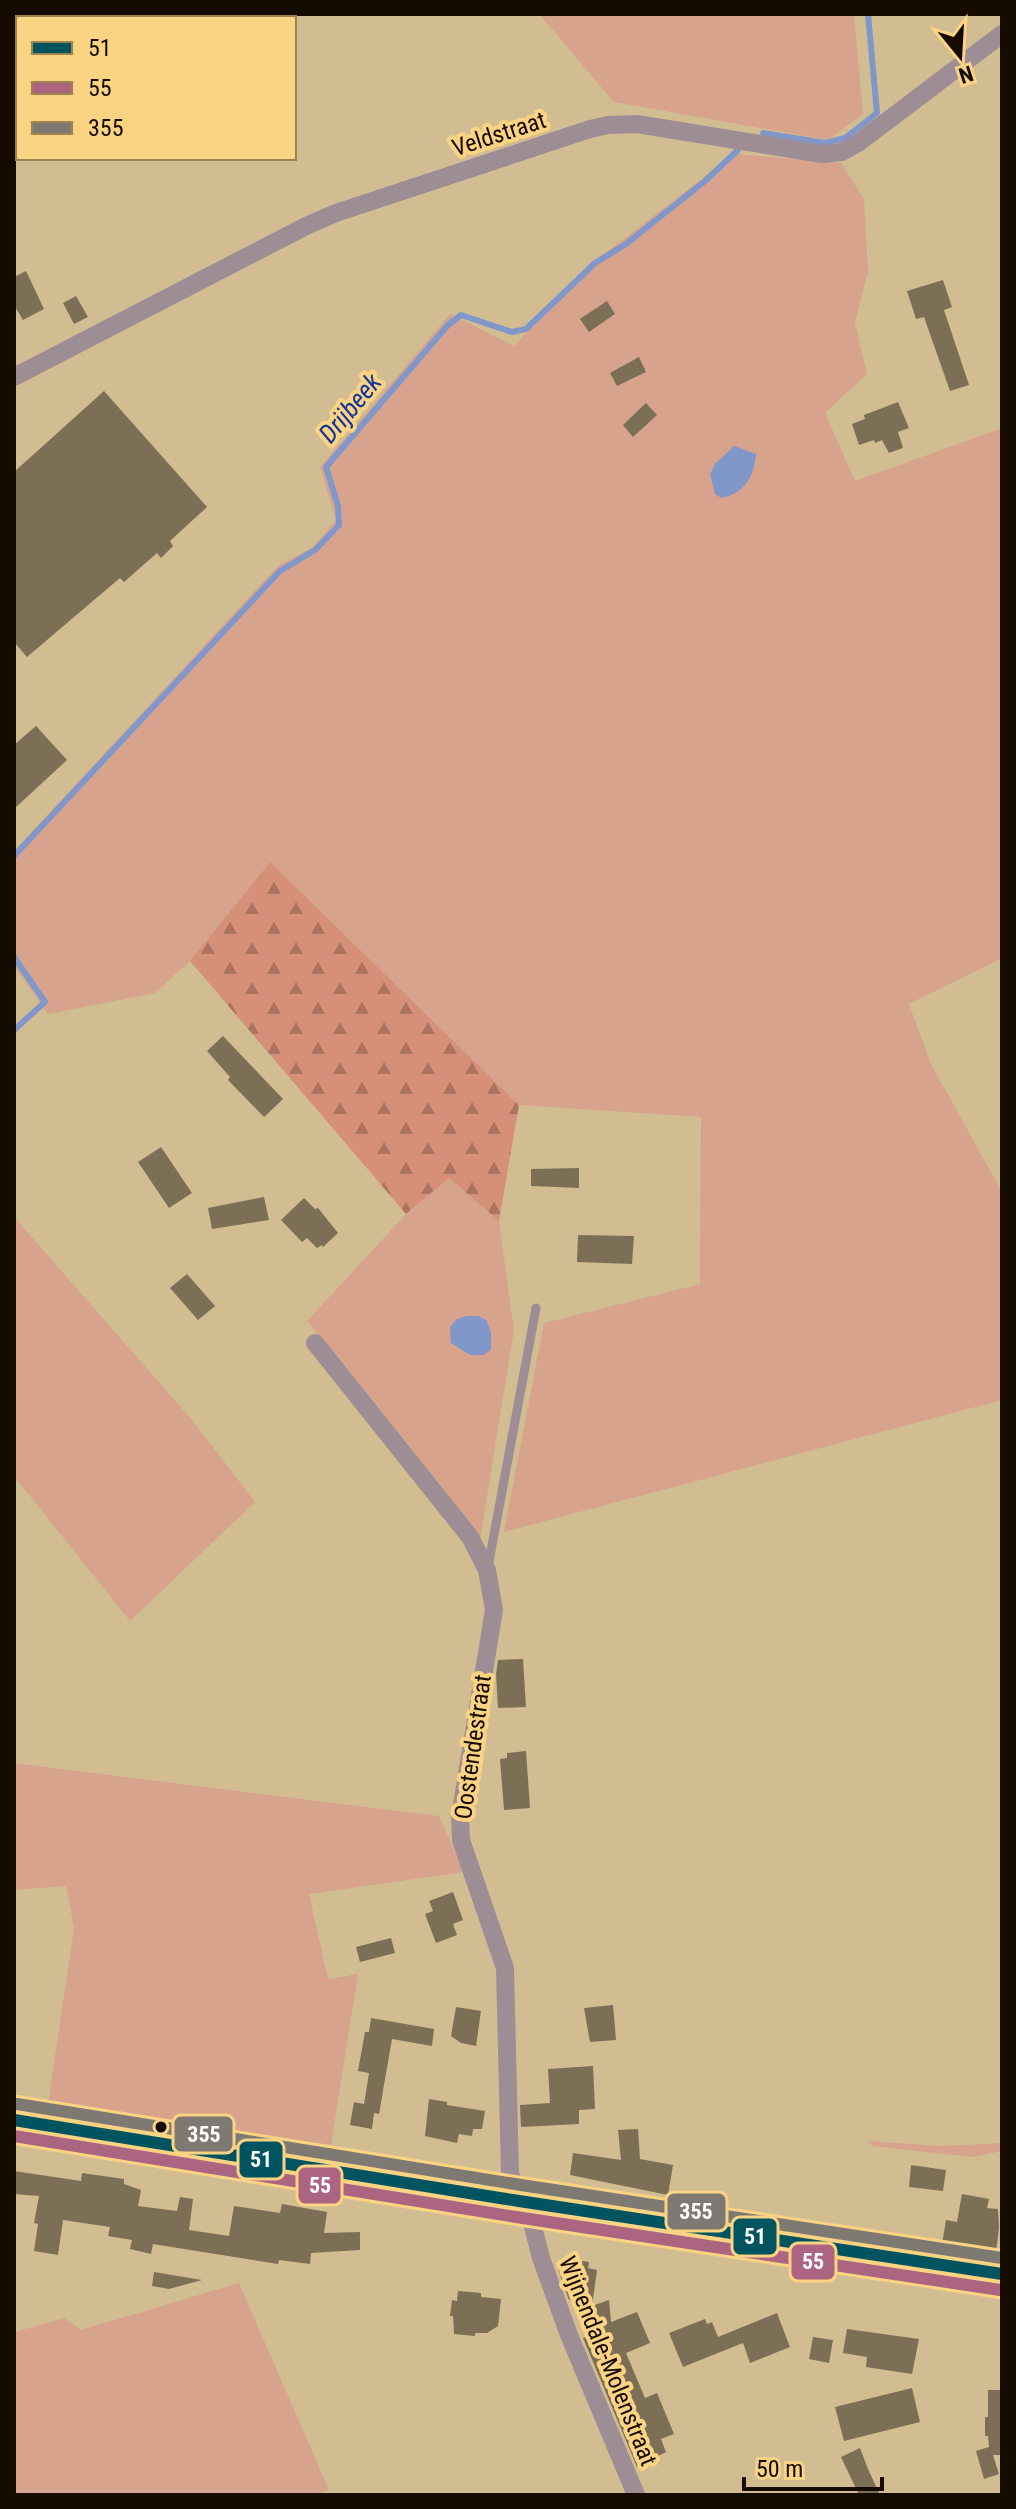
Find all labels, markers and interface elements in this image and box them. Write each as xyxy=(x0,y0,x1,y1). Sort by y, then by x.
legend xyxy=(16,16,296,160)
north arrow xyxy=(920,16,1000,96)
text: 51 xyxy=(88,34,112,62)
text: N xyxy=(956,61,976,89)
text: 55 xyxy=(88,74,112,102)
street label: Veldstraat xyxy=(449,106,549,162)
text: 355 xyxy=(88,114,124,142)
water label: Drijbeek xyxy=(312,367,388,449)
street label: Oostendestraat xyxy=(449,1673,497,1821)
line badge: 355 xyxy=(173,2115,234,2153)
unlabelled marker xyxy=(153,2119,169,2135)
text: 355 xyxy=(187,2122,221,2147)
line badge: 51 xyxy=(238,2140,284,2179)
text: 51 xyxy=(250,2147,272,2172)
line badge: 55 xyxy=(297,2166,342,2205)
text: 55 xyxy=(309,2173,331,2198)
line badge: 355 xyxy=(666,2192,727,2231)
text: 355 xyxy=(679,2199,713,2224)
line badge: 51 xyxy=(732,2217,778,2256)
text: 51 xyxy=(744,2224,766,2249)
line badge: 55 xyxy=(790,2243,836,2281)
text: 55 xyxy=(802,2249,824,2274)
street label: Wijnendale-Molenstraat xyxy=(553,2252,663,2470)
scale bar xyxy=(744,2441,882,2491)
text: 50 m xyxy=(756,2455,803,2483)

